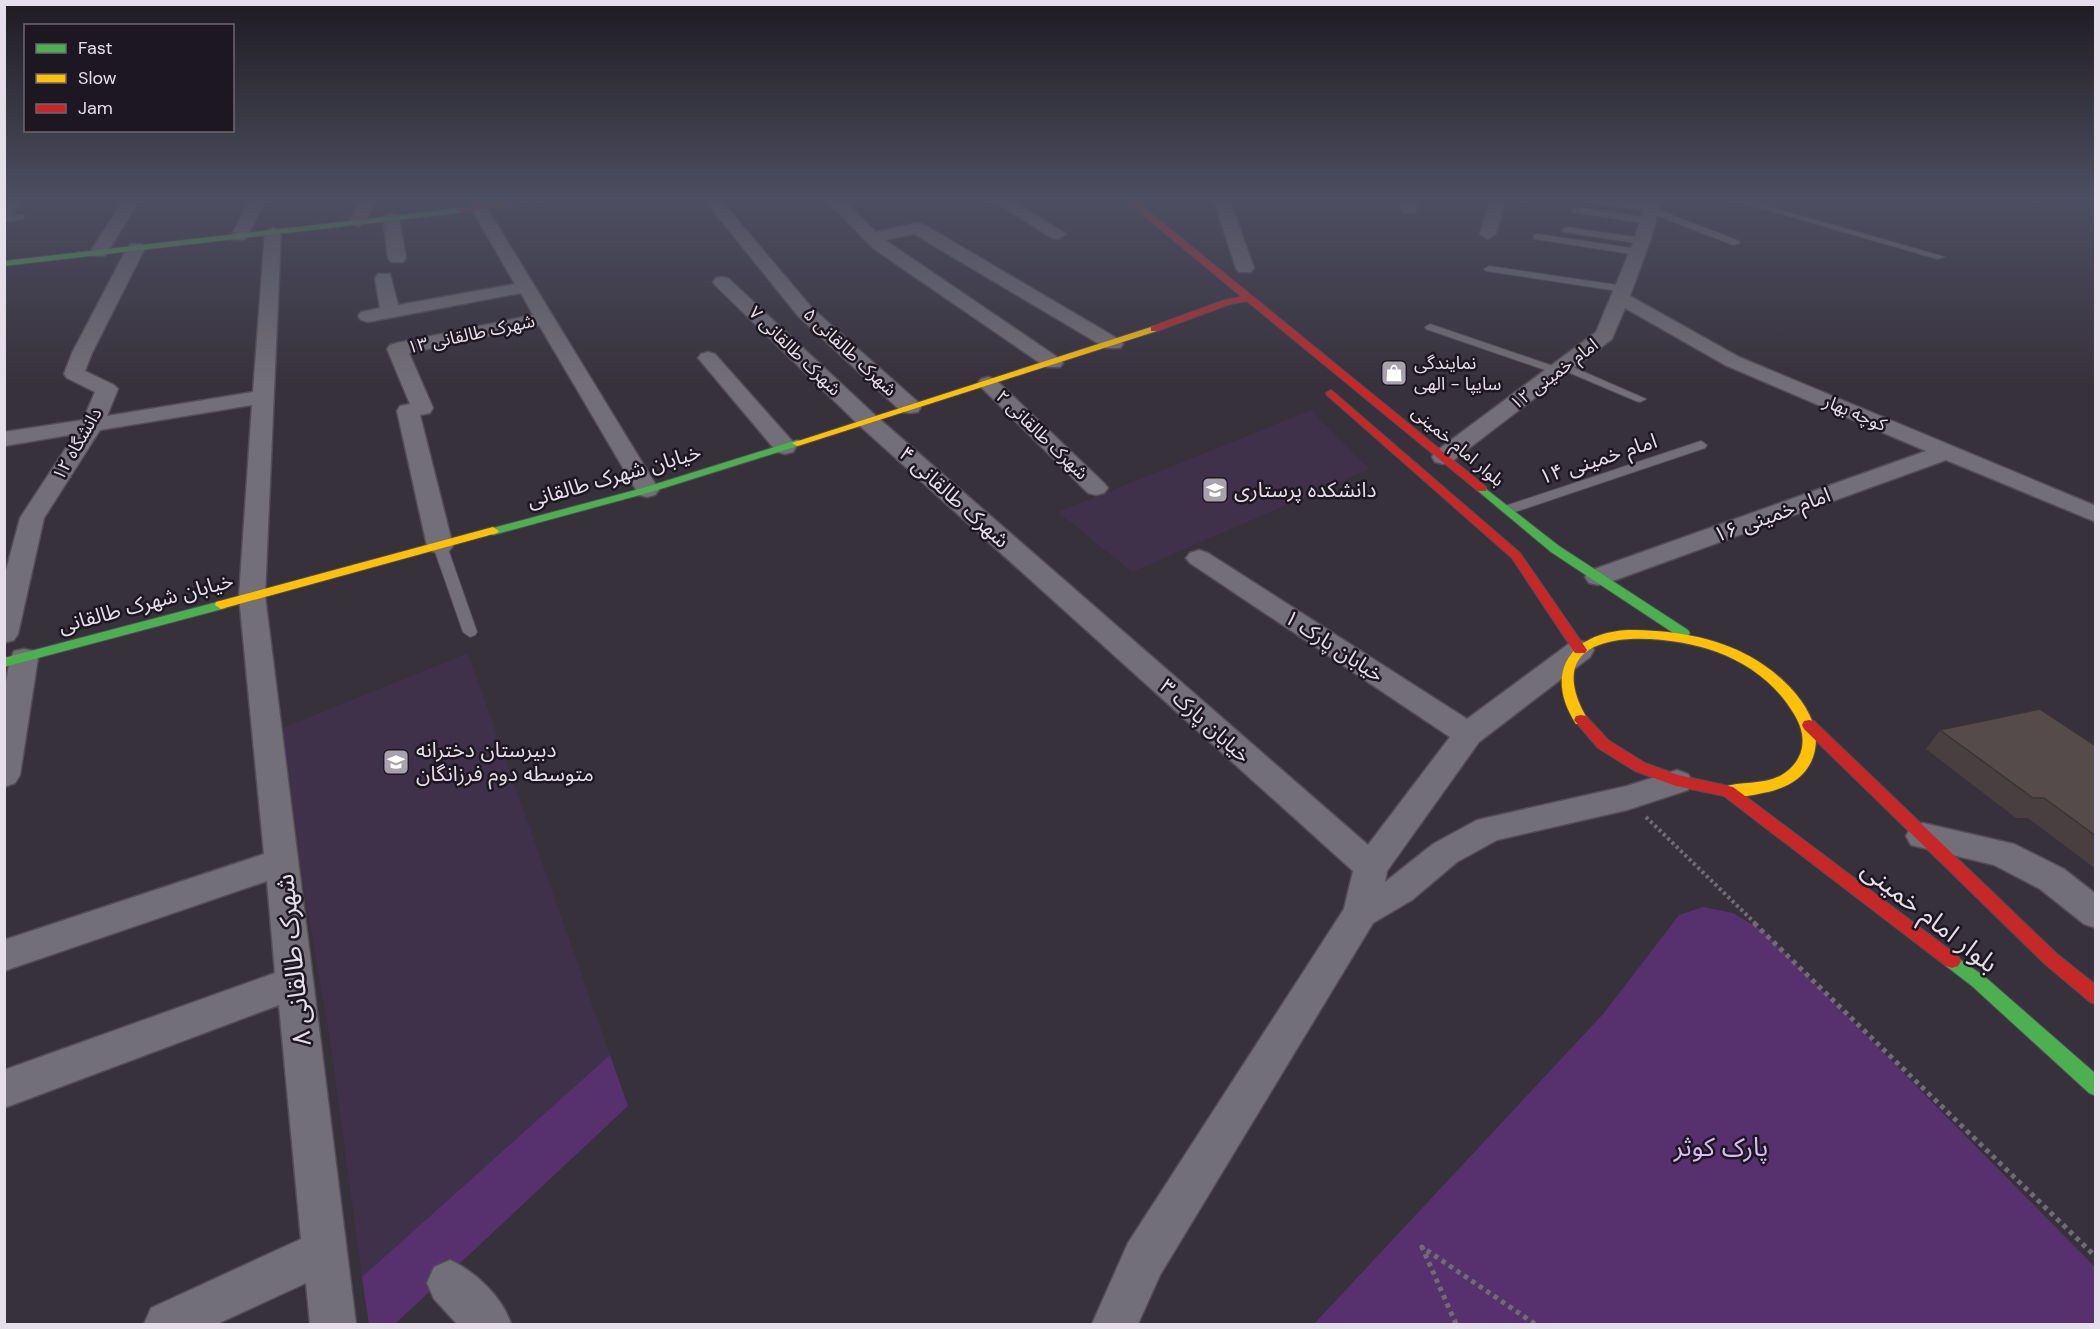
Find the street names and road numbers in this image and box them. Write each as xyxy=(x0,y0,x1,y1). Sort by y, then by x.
street label: شهرک طالقانی ۷ xyxy=(744,301,846,401)
street label: شهرک طالقانی ۵ xyxy=(798,302,902,402)
street label: شهرک طالقانی ۱۳ xyxy=(405,309,537,359)
street label: امام خمینی ۱۲ xyxy=(1505,333,1604,417)
street label: شهرک طالقانی ۲ xyxy=(991,385,1093,485)
street label: کوچه بهار xyxy=(1819,389,1891,437)
street label: بلوار امام خمینی xyxy=(1405,400,1509,493)
street label: دانشگاه ۱۲ xyxy=(47,403,107,485)
street label: امام خمینی ۱۴ xyxy=(1535,427,1661,493)
street label: خیابان شهرک طالقانی xyxy=(524,438,704,514)
street label: شهرک طالقانی ۴ xyxy=(893,440,1015,554)
street label: امام خمینی ۱۶ xyxy=(1710,481,1835,551)
street label: خیابان شهرک طالقانی xyxy=(55,566,237,640)
street label: خیابان پارک ۱ xyxy=(1279,603,1389,689)
street label: خیابان پارک ۳ xyxy=(1154,673,1256,769)
street label: بلوار امام خمینی xyxy=(1853,852,2005,982)
street label: شهرک طالقانی ۸ xyxy=(267,872,319,1048)

